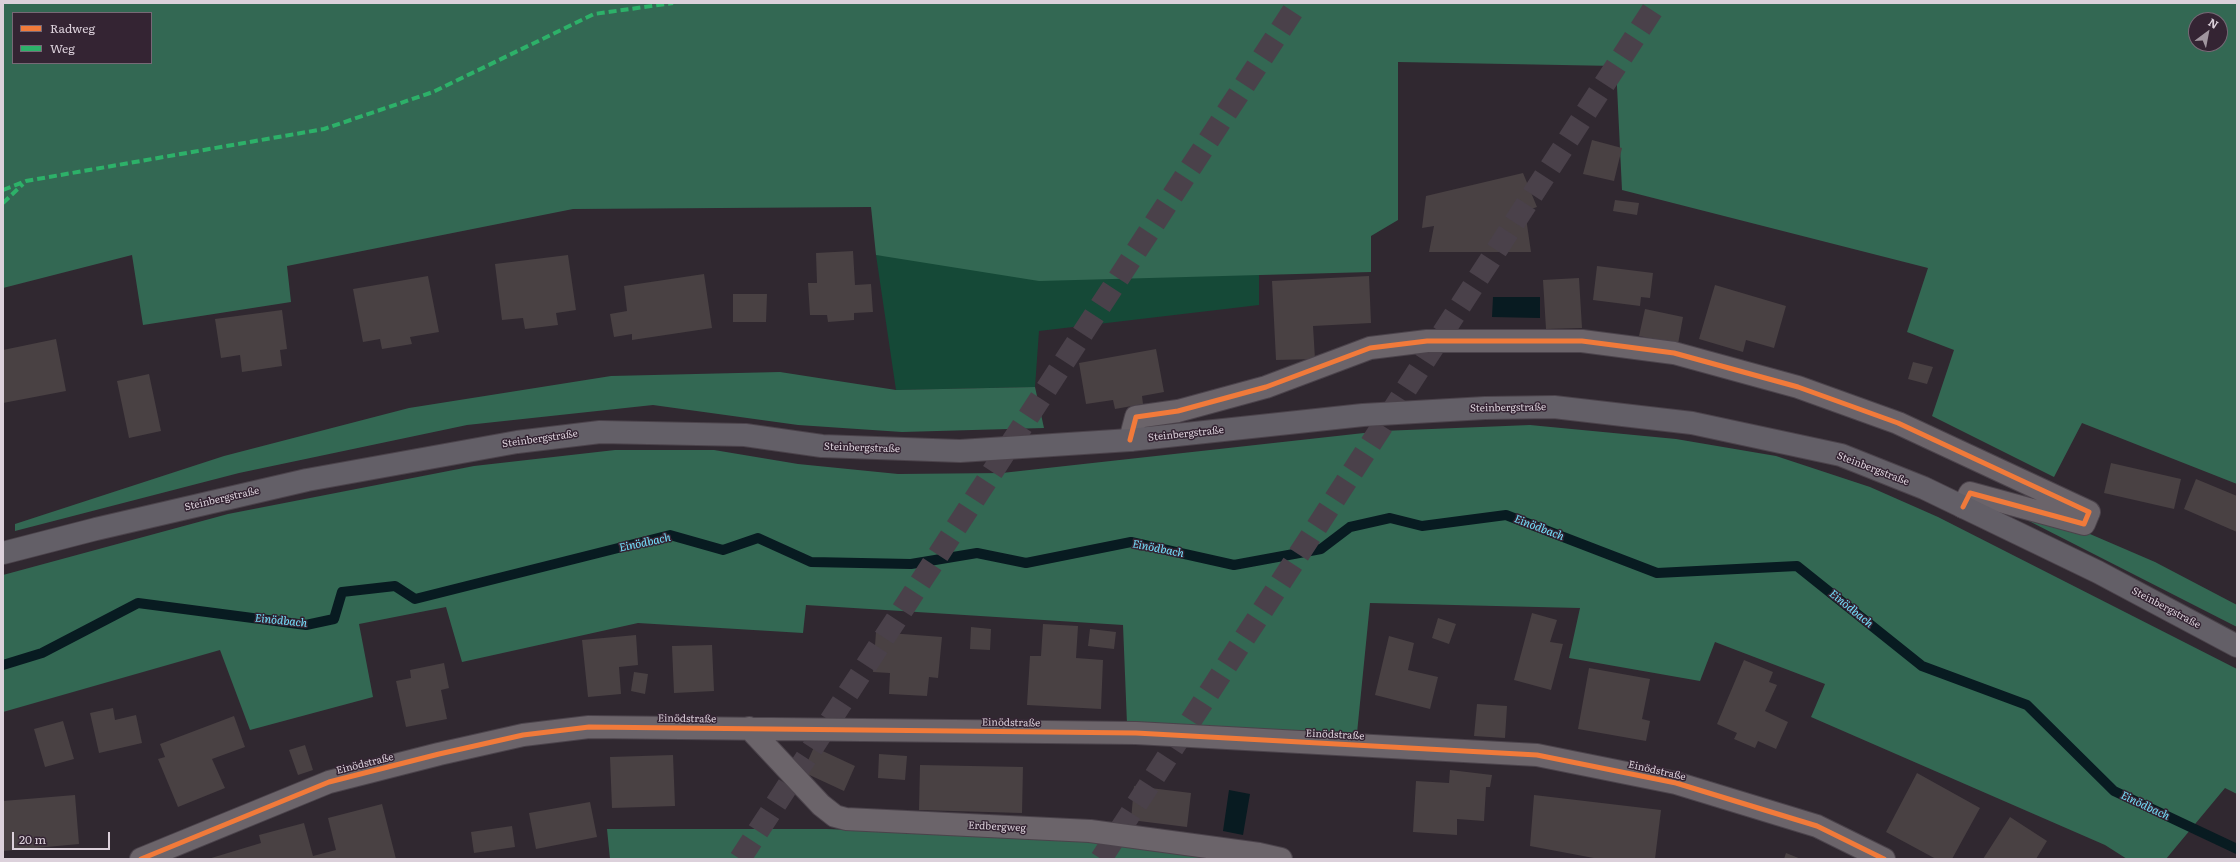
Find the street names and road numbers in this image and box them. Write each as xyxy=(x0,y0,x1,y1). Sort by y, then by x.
street label: Steinbergstraße xyxy=(1470,401,1546,415)
street label: Steinbergstraße xyxy=(1147,424,1225,444)
street label: Steinbergstraße xyxy=(501,428,579,450)
street label: Steinbergstraße xyxy=(824,441,900,455)
street label: Steinbergstraße xyxy=(1835,450,1911,488)
street label: Steinbergstraße xyxy=(183,485,261,513)
street label: Steinbergstraße xyxy=(2129,585,2203,631)
street label: Einödstraße xyxy=(658,712,716,726)
street label: Einödstraße xyxy=(982,716,1040,730)
street label: Einödstraße xyxy=(1305,727,1365,743)
street label: Einödstraße xyxy=(335,751,395,777)
street label: Einödstraße xyxy=(1627,759,1687,783)
street label: Erdbergweg xyxy=(968,819,1026,835)

